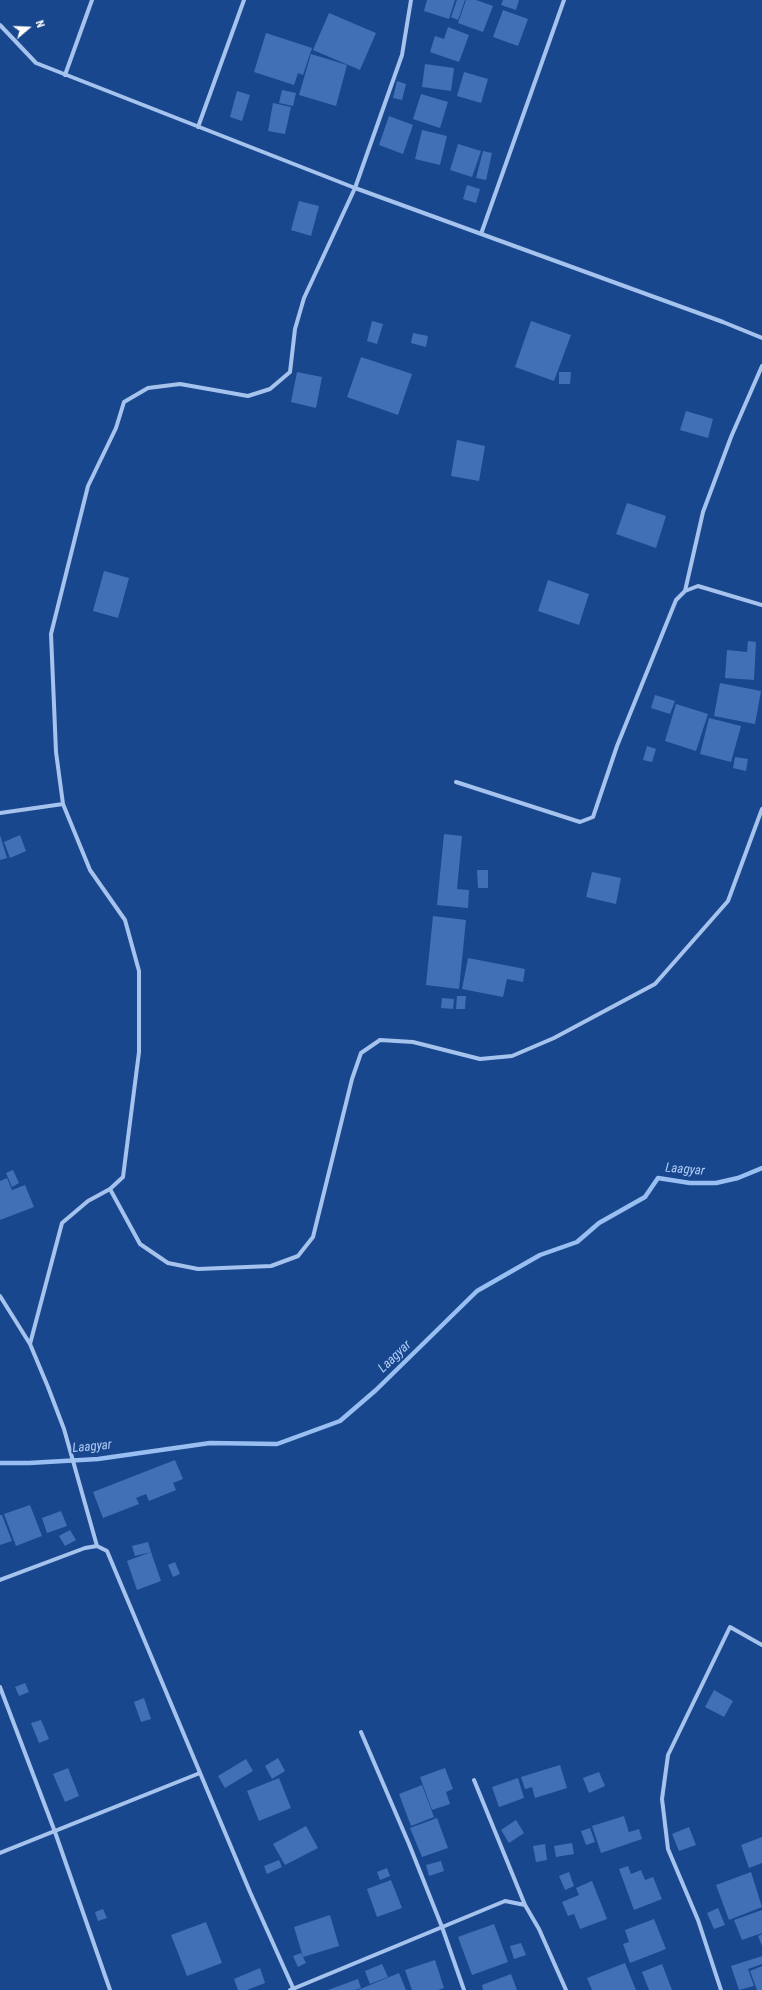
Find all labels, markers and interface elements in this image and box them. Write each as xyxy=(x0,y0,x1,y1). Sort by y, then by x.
north arrow xyxy=(8,8,48,48)
text: N xyxy=(33,19,47,29)
water label: Laagyar xyxy=(665,1161,705,1179)
water label: Laagyar xyxy=(375,1338,415,1376)
water label: Laagyar xyxy=(72,1438,112,1456)

